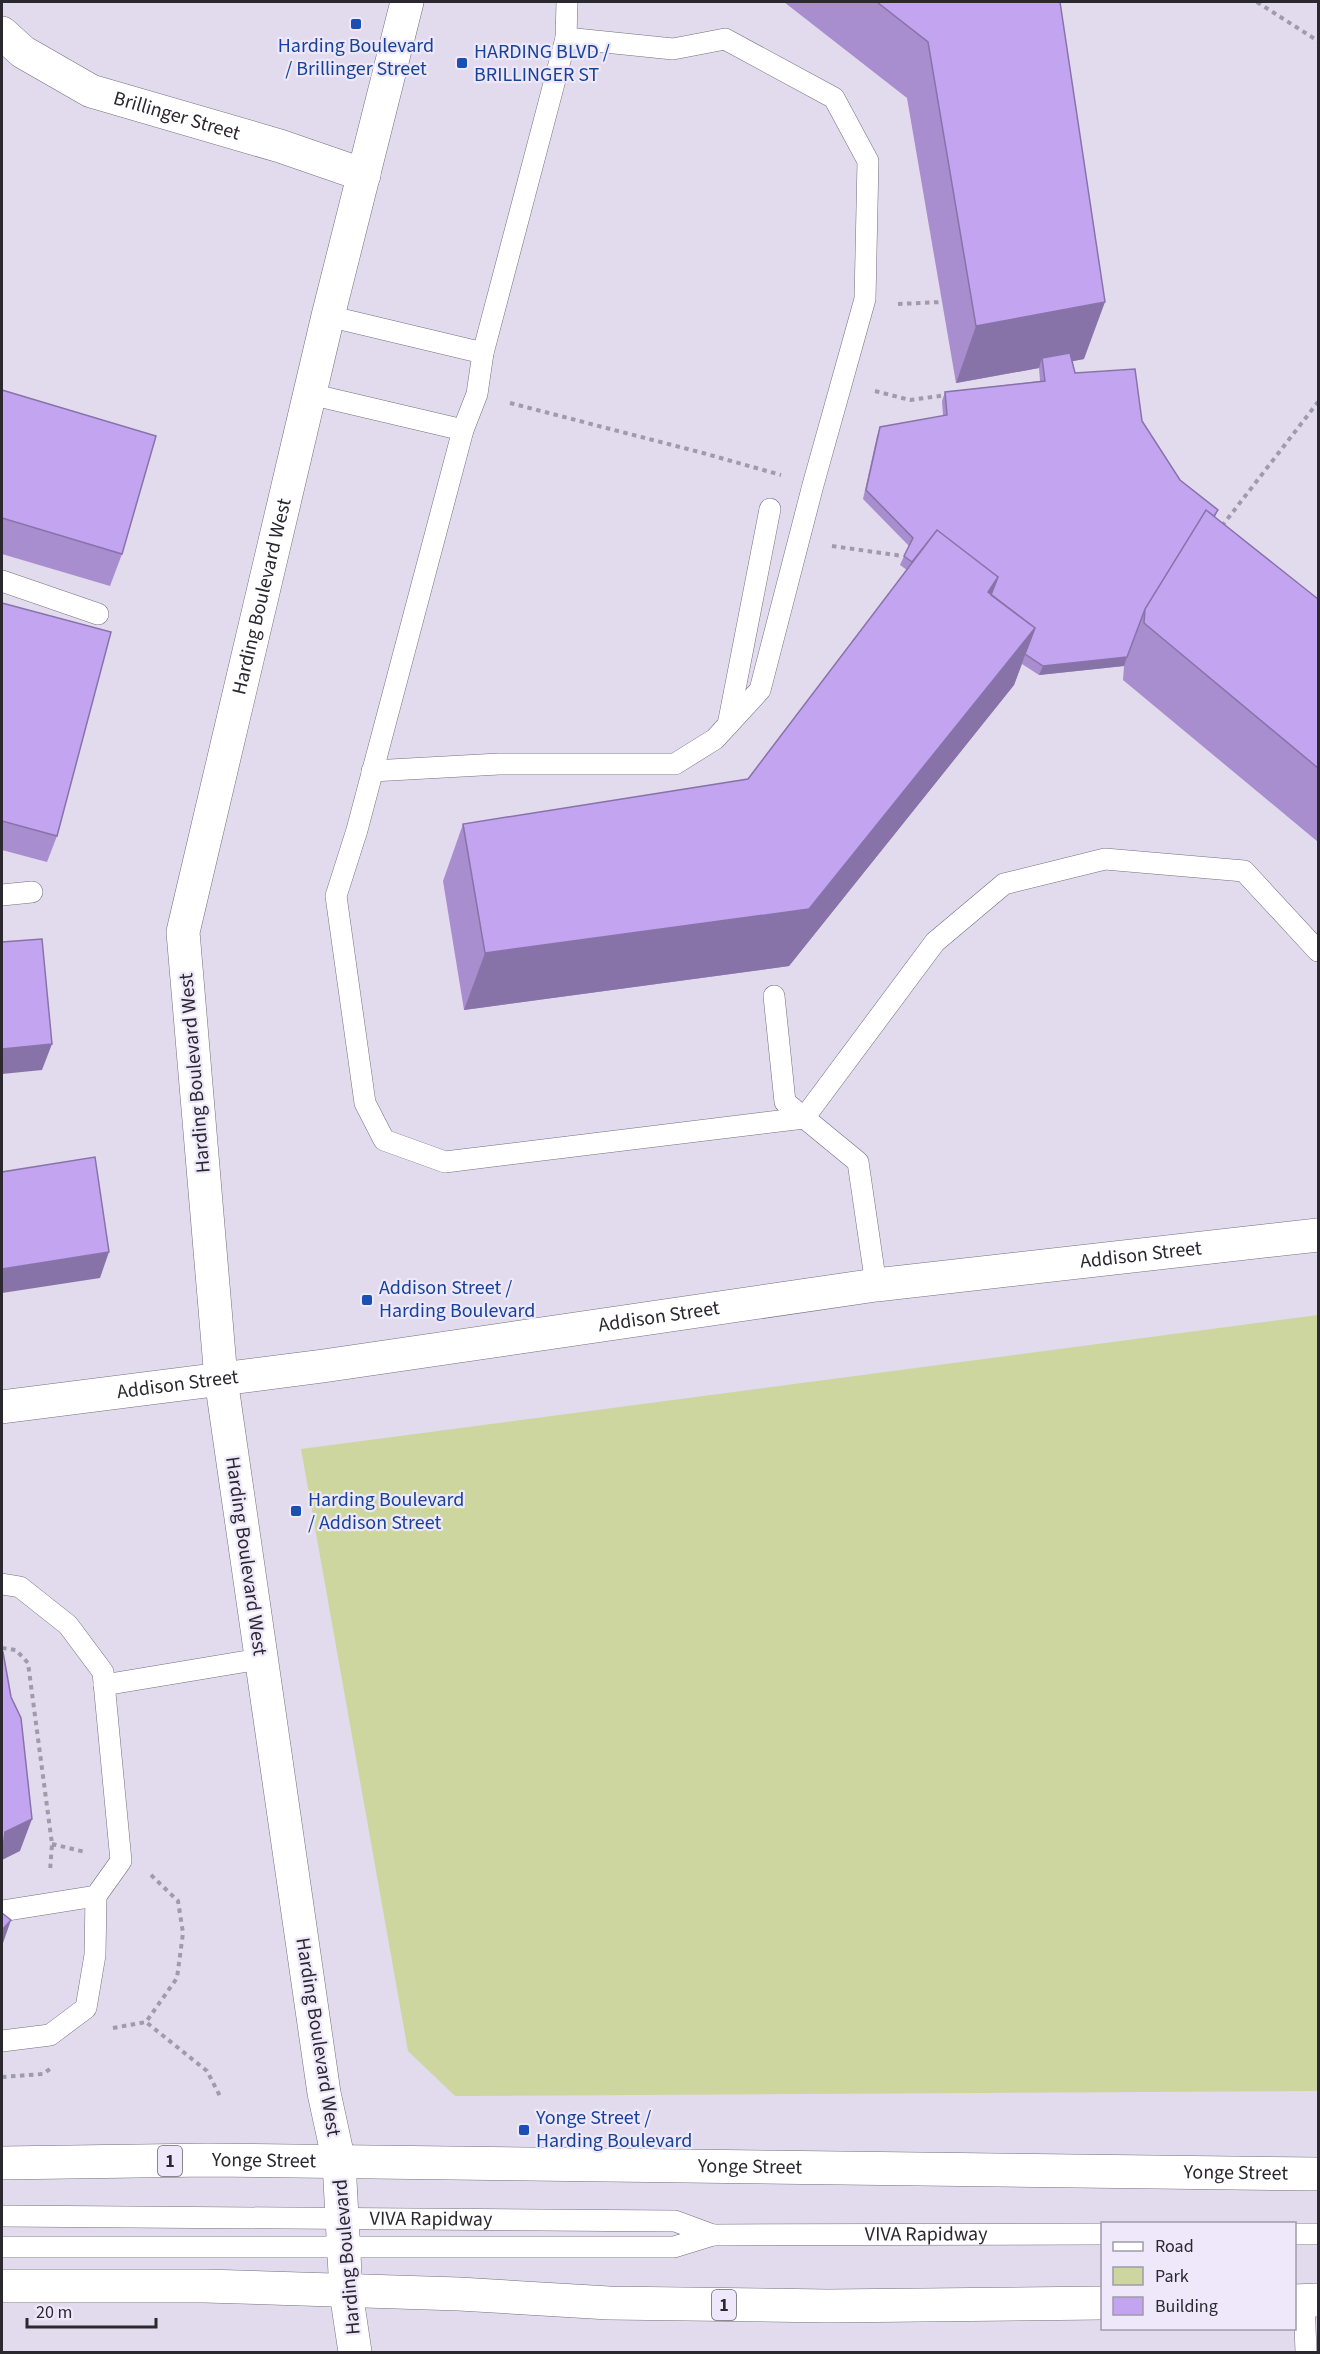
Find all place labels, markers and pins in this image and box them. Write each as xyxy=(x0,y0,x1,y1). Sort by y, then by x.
marker: Harding Boulevard / Brillinger Street xyxy=(349,17,363,31)
place label: Harding Boulevard / Brillinger Street xyxy=(278,32,434,83)
place label: HARDING BLVD / BRILLINGER ST xyxy=(474,38,610,89)
marker: HARDING BLVD / BRILLINGER ST xyxy=(455,56,469,70)
place label: Addison Street / Harding Boulevard xyxy=(379,1274,535,1325)
marker: Addison Street / Harding Boulevard xyxy=(360,1293,374,1307)
place label: Harding Boulevard / Addison Street xyxy=(308,1486,464,1537)
marker: Harding Boulevard / Addison Street xyxy=(289,1504,303,1518)
place label: Yonge Street / Harding Boulevard xyxy=(535,2104,692,2155)
marker: Yonge Street / Harding Boulevard xyxy=(517,2123,531,2137)

